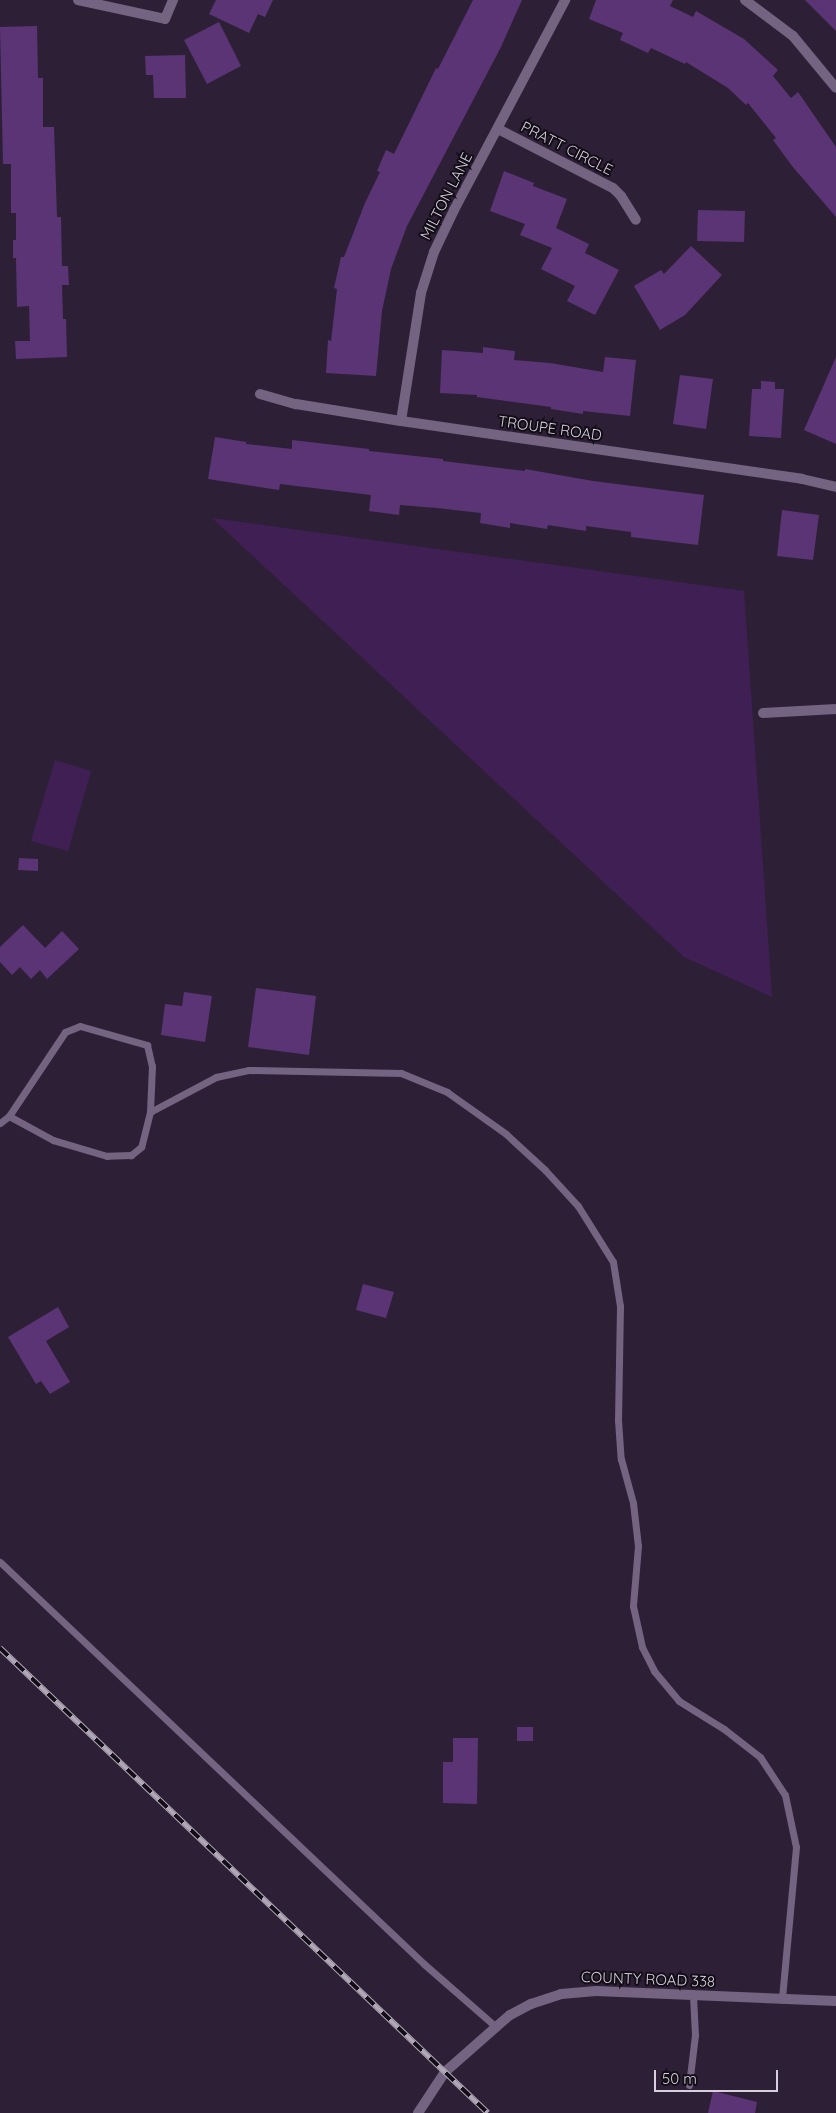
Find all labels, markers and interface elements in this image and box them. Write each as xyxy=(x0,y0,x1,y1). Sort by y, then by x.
street label: PRATT CIRCLE xyxy=(518,117,616,179)
street label: MILTON LANE xyxy=(416,149,476,243)
street label: TROUPE ROAD xyxy=(497,412,603,444)
street label: COUNTY ROAD 338 xyxy=(581,1968,715,1990)
scale bar xyxy=(656,2060,780,2092)
text: 50 m xyxy=(662,2069,697,2088)

